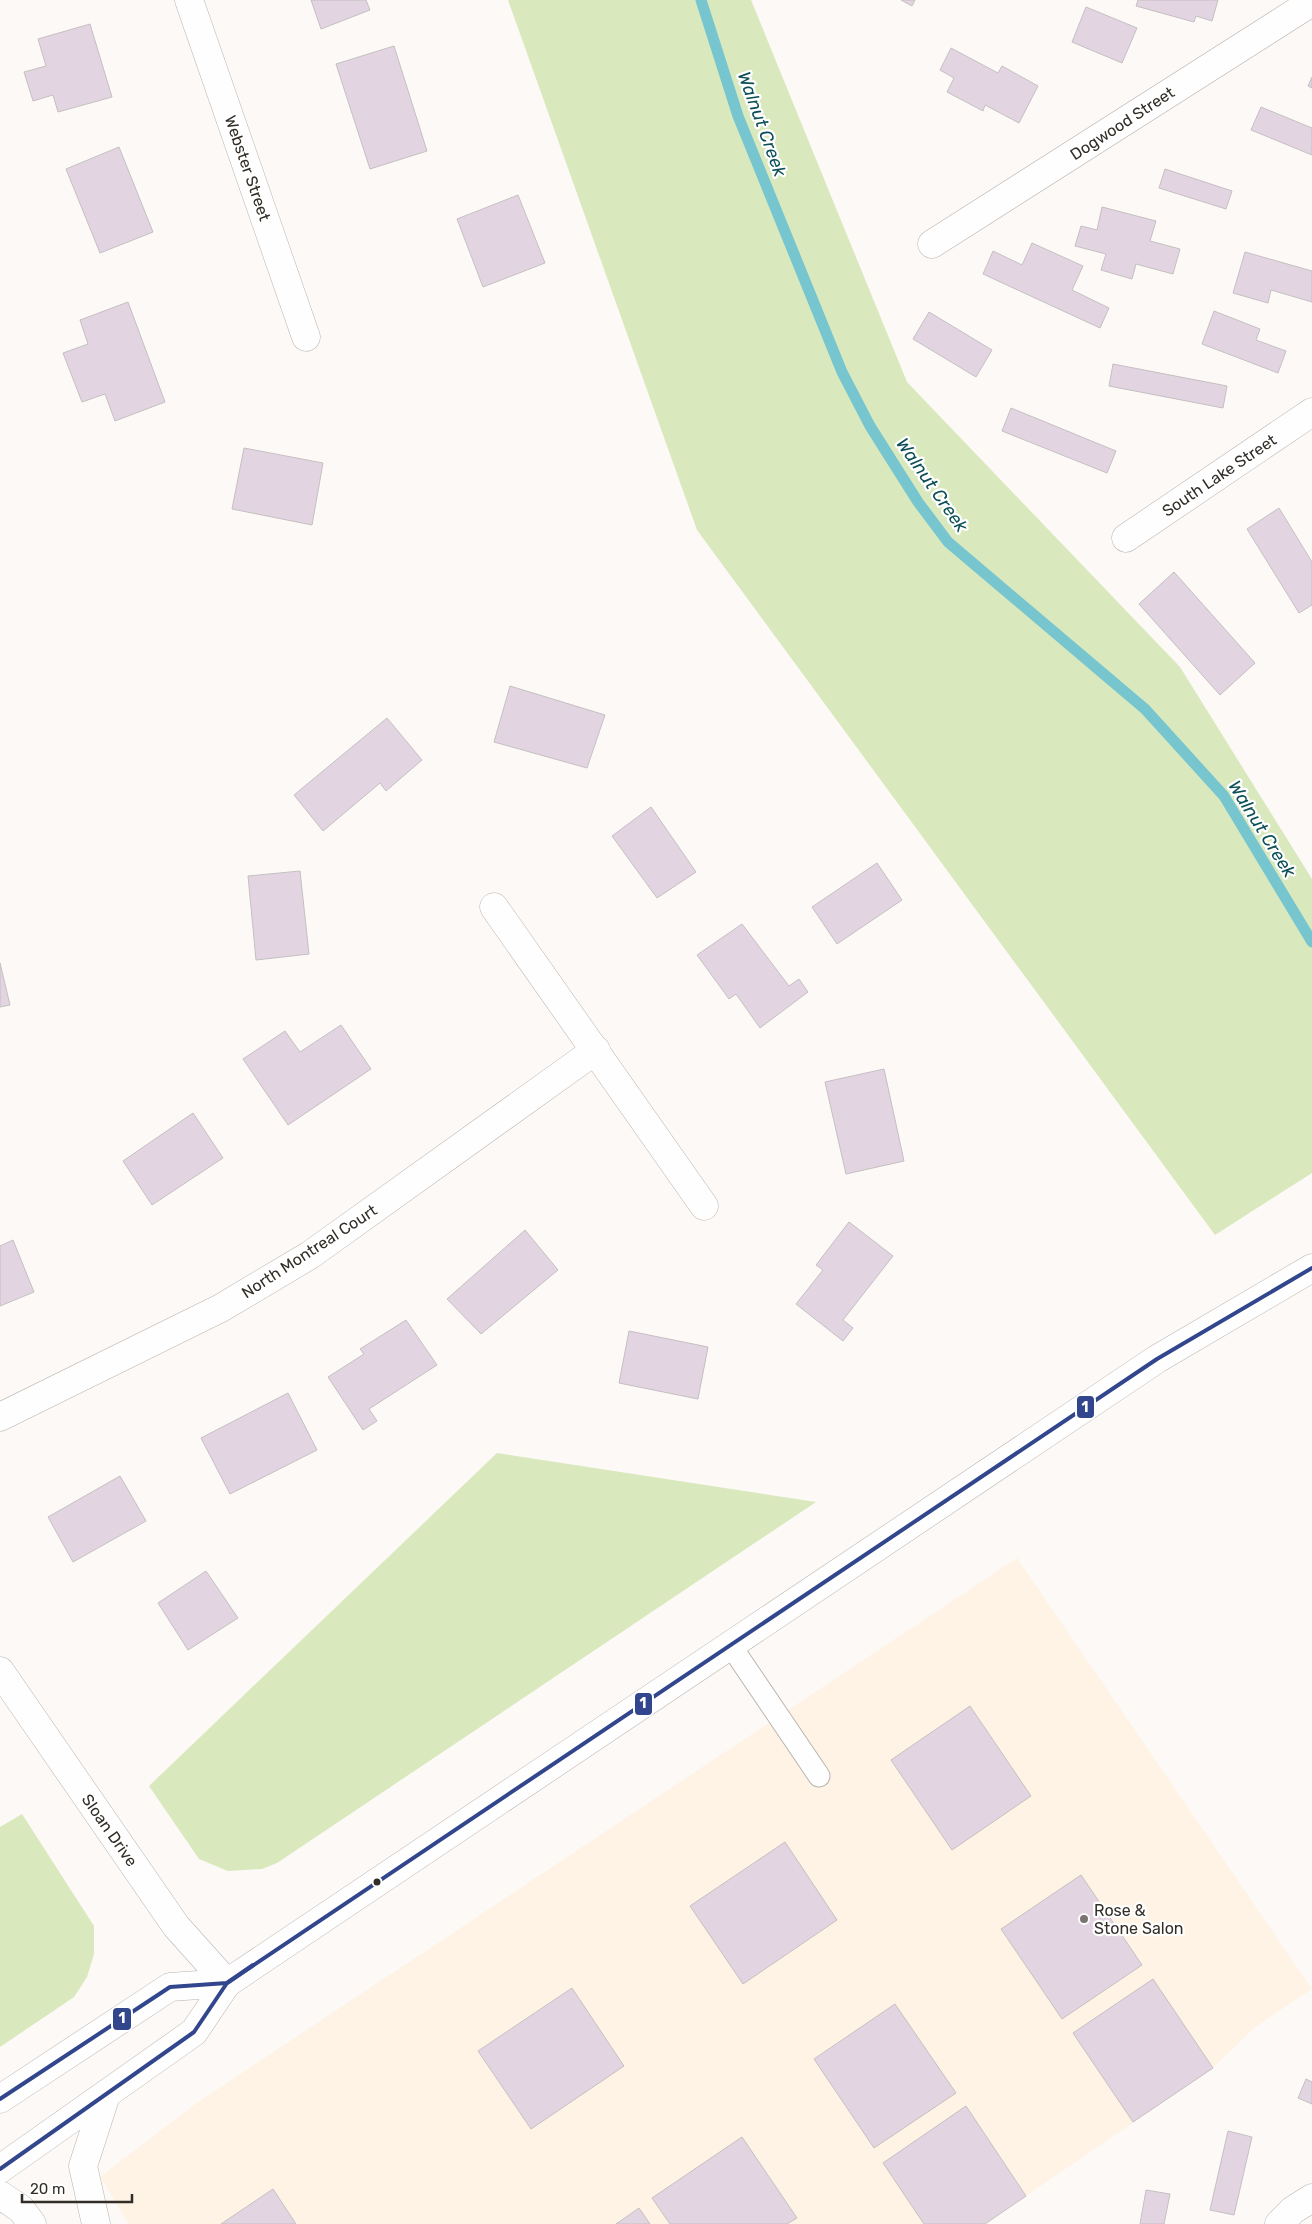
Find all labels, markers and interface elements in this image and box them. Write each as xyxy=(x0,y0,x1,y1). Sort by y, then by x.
water label: Walnut Creek xyxy=(733,68,791,180)
street label: Dogwood Street xyxy=(1067,83,1178,164)
street label: Webster Street xyxy=(221,113,274,223)
street label: South Lake Street xyxy=(1159,430,1280,521)
water label: Walnut Creek xyxy=(891,433,973,537)
water label: Walnut Creek xyxy=(1223,776,1301,882)
street label: North Montreal Court xyxy=(238,1201,380,1302)
line badge: 1 xyxy=(1076,1395,1095,1419)
text: 1 xyxy=(1082,1399,1089,1416)
line badge: 1 xyxy=(634,1692,653,1716)
text: 1 xyxy=(640,1695,647,1712)
street label: Sloan Drive xyxy=(78,1790,141,1870)
unlabelled marker xyxy=(372,1877,382,1887)
place label: Rose & Stone Salon xyxy=(1094,1901,1184,1938)
marker: Rose & Stone Salon xyxy=(1078,1913,1090,1925)
line badge: 1 xyxy=(112,2007,132,2031)
text: 1 xyxy=(119,2010,126,2027)
scale bar xyxy=(22,2172,132,2204)
text: 20 m xyxy=(30,2180,65,2198)

